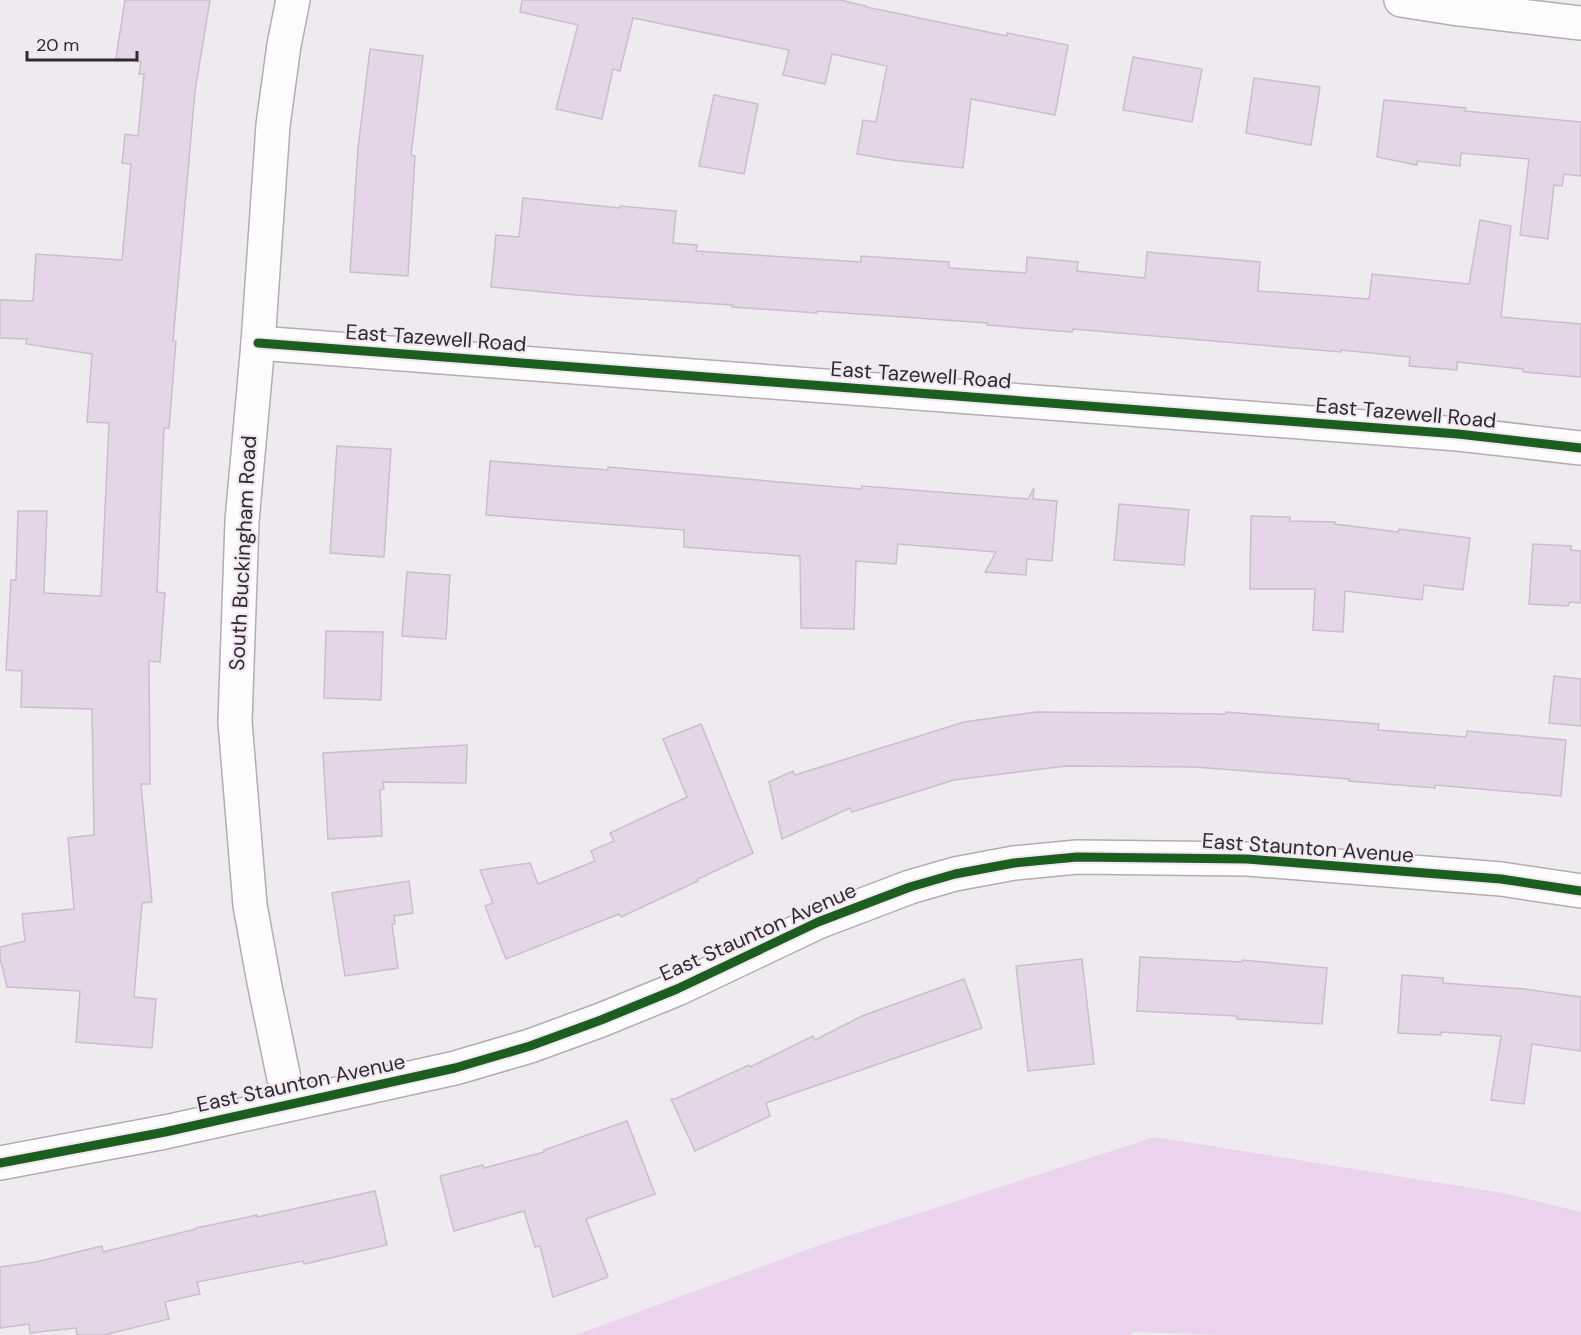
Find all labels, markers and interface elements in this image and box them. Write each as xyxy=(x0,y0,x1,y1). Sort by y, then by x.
scale bar xyxy=(27,24,136,62)
text: 20 m xyxy=(36,33,79,57)
street label: East Tazewell Road xyxy=(345,318,527,358)
street label: East Tazewell Road xyxy=(830,355,1012,395)
street label: East Tazewell Road xyxy=(1314,391,1498,435)
street label: South Buckingham Road xyxy=(223,435,263,671)
street label: East Staunton Avenue xyxy=(1201,827,1415,869)
street label: East Staunton Avenue xyxy=(655,876,861,988)
street label: East Staunton Avenue xyxy=(194,1047,408,1119)

